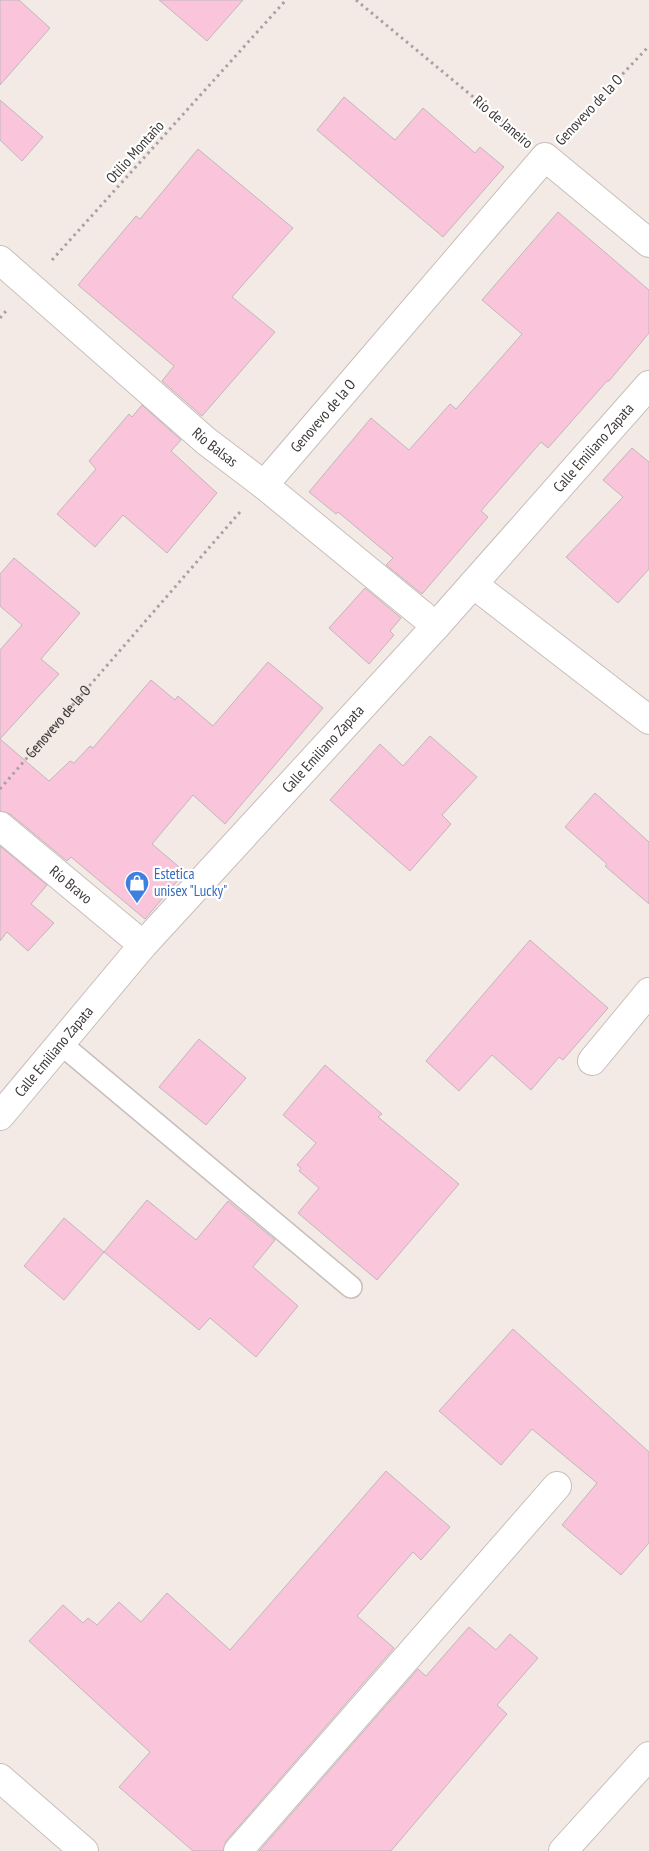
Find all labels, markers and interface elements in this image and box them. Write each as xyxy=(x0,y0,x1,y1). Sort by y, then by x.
street label: Genovevo de la O xyxy=(551,70,626,149)
street label: Río de Janeiro xyxy=(470,91,537,152)
street label: Otilio Montaño xyxy=(102,116,168,187)
street label: Genovevo de la O xyxy=(286,375,360,456)
street label: Calle Emiliano Zapata xyxy=(549,399,638,496)
street label: Río Balsas xyxy=(188,423,242,471)
street label: Genovevo de la O xyxy=(21,681,95,762)
street label: Calle Emiliano Zapata xyxy=(278,701,368,797)
street label: Río Bravo xyxy=(46,861,96,908)
place label: Estetica unisex "Lucky" xyxy=(154,864,227,900)
shop icon: Estetica unisex "Lucky" xyxy=(124,870,150,904)
street label: Calle Emiliano Zapata xyxy=(10,1002,97,1100)

